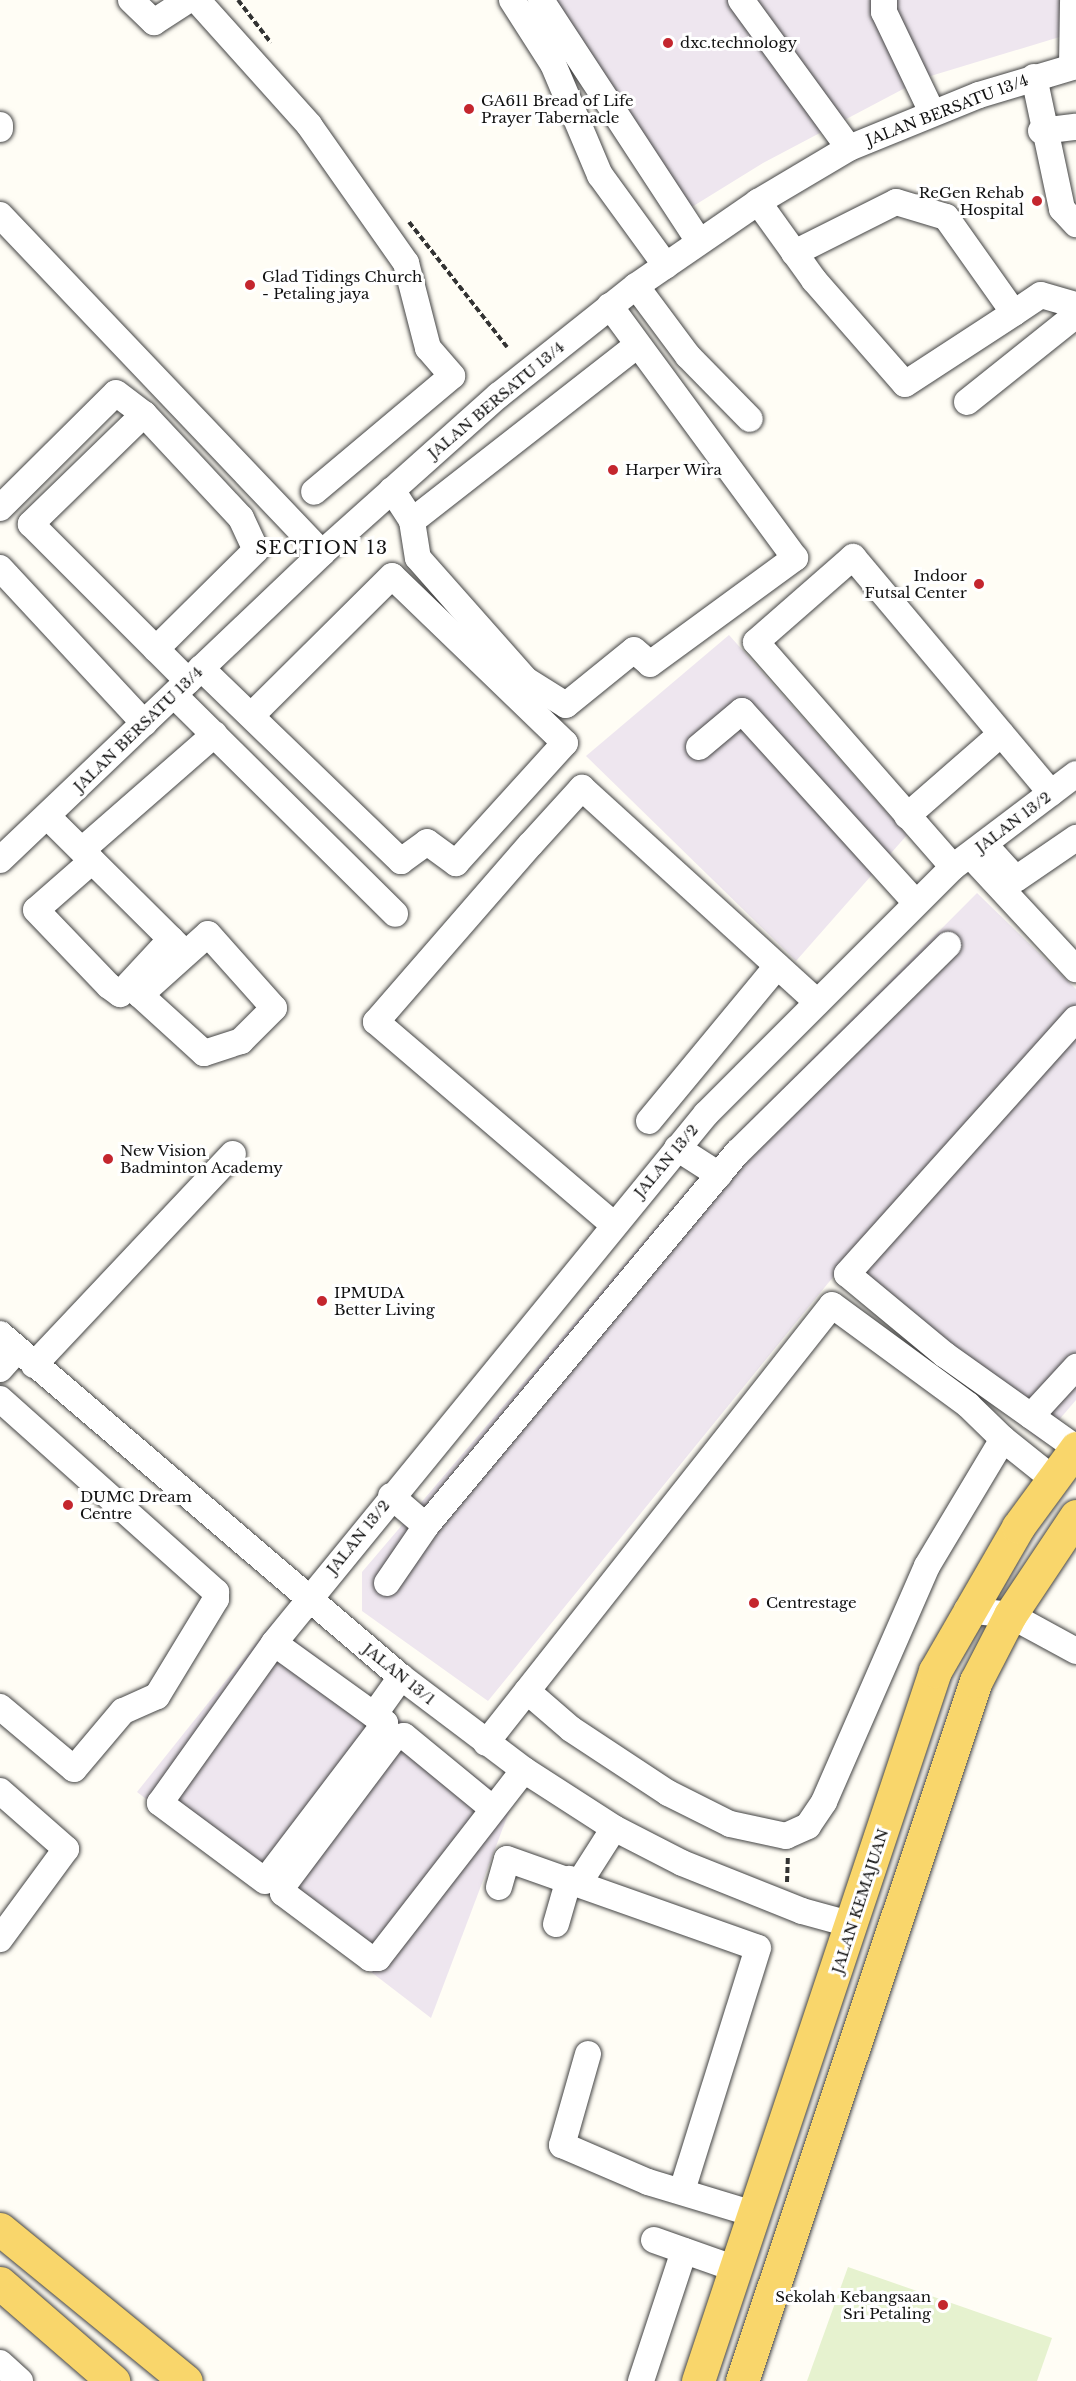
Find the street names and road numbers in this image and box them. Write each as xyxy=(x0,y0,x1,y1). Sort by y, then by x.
street label: JALAN BERSATU 13/4 xyxy=(863,71,1031,149)
street label: JALAN BERSATU 13/4 xyxy=(424,338,568,462)
street label: JALAN BERSATU 13/4 xyxy=(70,663,206,795)
street label: JALAN 13/2 xyxy=(972,788,1054,856)
street label: JALAN 13/2 xyxy=(630,1121,702,1201)
street label: JALAN 13/2 xyxy=(323,1496,393,1578)
street label: JALAN 13/1 xyxy=(359,1640,439,1708)
street label: JALAN KEMAJUAN xyxy=(828,1826,892,1976)

